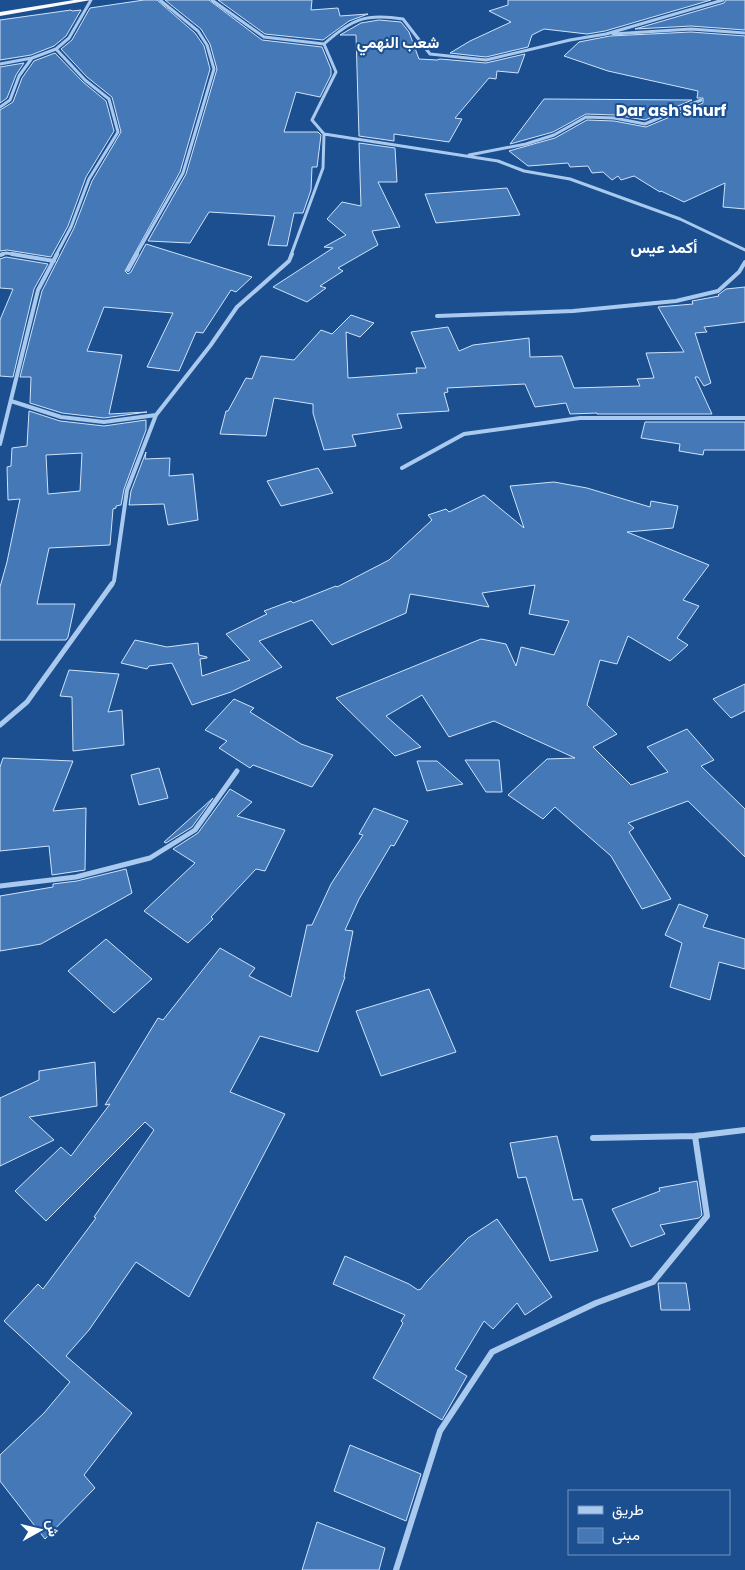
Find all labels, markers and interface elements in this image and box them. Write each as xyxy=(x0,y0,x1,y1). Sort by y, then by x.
district label: شعب النهمي xyxy=(357,31,440,56)
district label: Dar ash Shurf xyxy=(616,99,727,122)
district label: أكمد عيس xyxy=(631,236,697,259)
legend xyxy=(568,1490,730,1555)
text: طريق xyxy=(612,1499,644,1520)
north arrow xyxy=(15,1505,65,1555)
text: ش xyxy=(42,1518,64,1538)
text: مبنى xyxy=(612,1524,640,1545)

